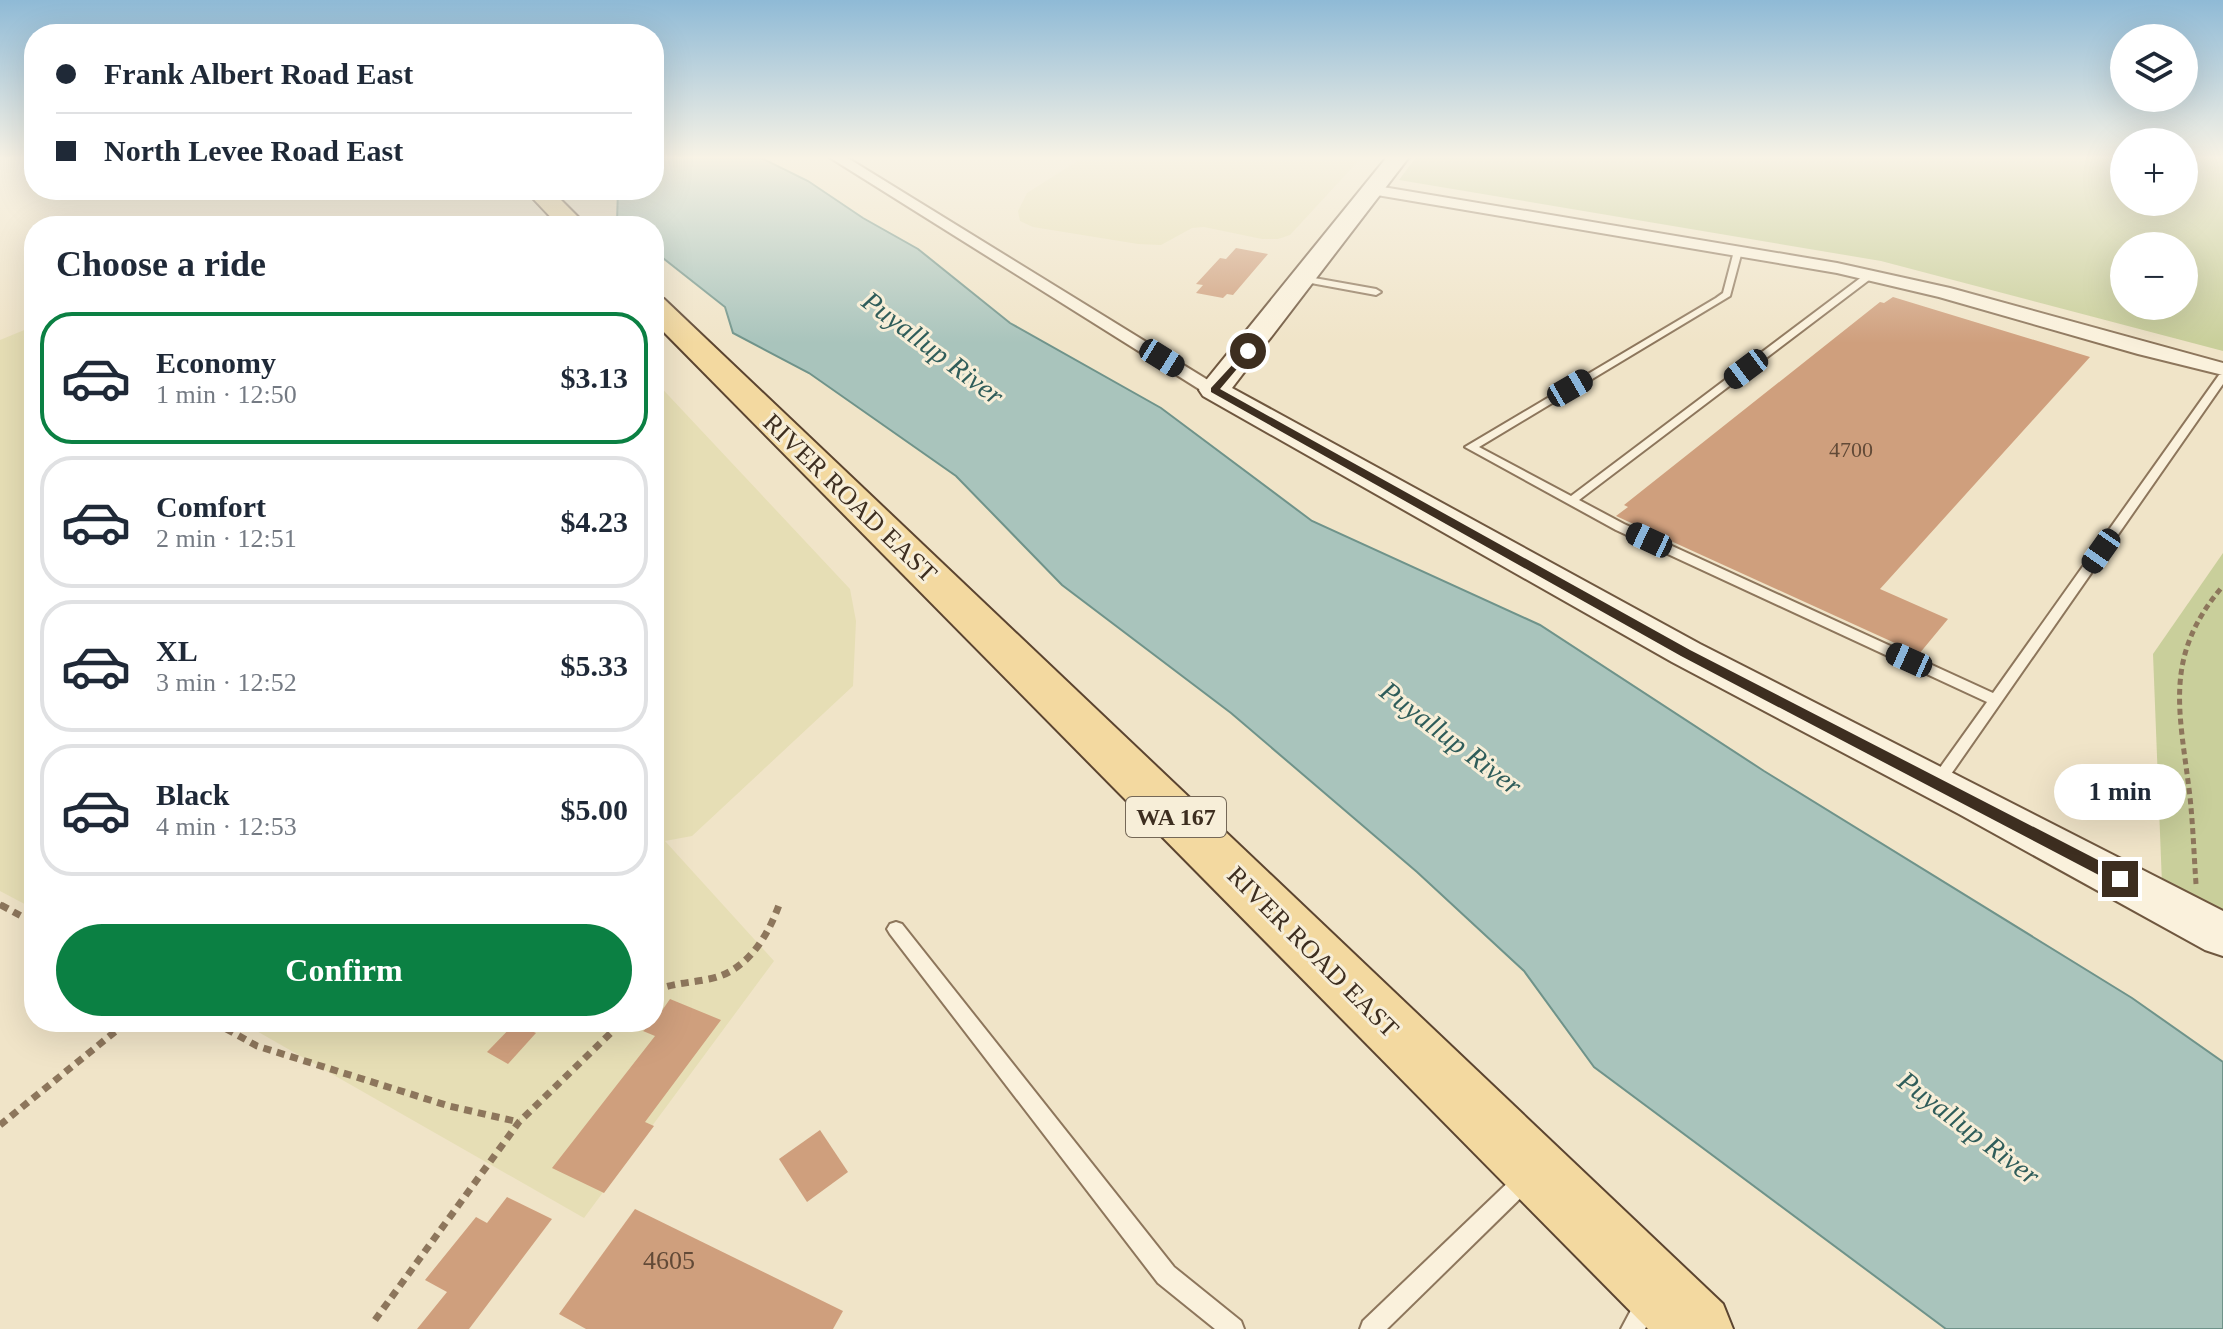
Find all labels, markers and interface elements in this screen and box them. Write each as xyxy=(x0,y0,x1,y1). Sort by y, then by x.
map controls xyxy=(2110,24,2198,320)
button: layers xyxy=(2110,24,2198,112)
text: Frank Albert Road East xyxy=(104,57,413,90)
button: + xyxy=(2110,128,2198,216)
text: North Levee Road East xyxy=(104,134,403,167)
button: − xyxy=(2110,232,2198,320)
text: Choose a ride xyxy=(56,244,266,284)
water label: Puyallup River xyxy=(855,284,1010,411)
route start xyxy=(1230,333,1266,369)
car xyxy=(1135,335,1189,381)
icon: car xyxy=(60,342,132,414)
car xyxy=(1720,345,1772,393)
text: Economy xyxy=(156,346,276,379)
text: $3.13 xyxy=(561,361,628,394)
car xyxy=(1543,366,1597,410)
text: 1 min · 12:50 xyxy=(156,380,297,409)
street label: RIVER ROAD EAST xyxy=(757,408,943,588)
house number: 4700 xyxy=(1829,437,1873,462)
icon: car xyxy=(60,486,132,558)
text: Comfort xyxy=(156,490,266,523)
text: $4.23 xyxy=(561,505,628,538)
car xyxy=(1622,519,1676,561)
text: 2 min · 12:51 xyxy=(156,524,297,553)
car xyxy=(2077,524,2125,578)
icon: car xyxy=(60,630,132,702)
text: XL xyxy=(156,634,198,667)
car xyxy=(1882,639,1936,681)
text: $5.33 xyxy=(561,649,628,682)
text: 3 min · 12:52 xyxy=(156,668,297,697)
water label: Puyallup River xyxy=(1373,674,1528,801)
callout: 1 min xyxy=(2054,763,2186,819)
icon: car xyxy=(60,774,132,846)
text: 1 min xyxy=(2089,777,2151,806)
text: Black xyxy=(156,778,229,811)
text: $5.00 xyxy=(561,793,628,826)
road number: WA 167 xyxy=(1126,797,1226,837)
text: 4 min · 12:53 xyxy=(156,812,297,841)
street label: RIVER ROAD EAST xyxy=(1222,861,1405,1044)
route end xyxy=(2102,861,2138,897)
button: Confirm xyxy=(56,924,632,1016)
water label: Puyallup River xyxy=(1891,1064,2046,1191)
house number: 4605 xyxy=(643,1246,695,1275)

